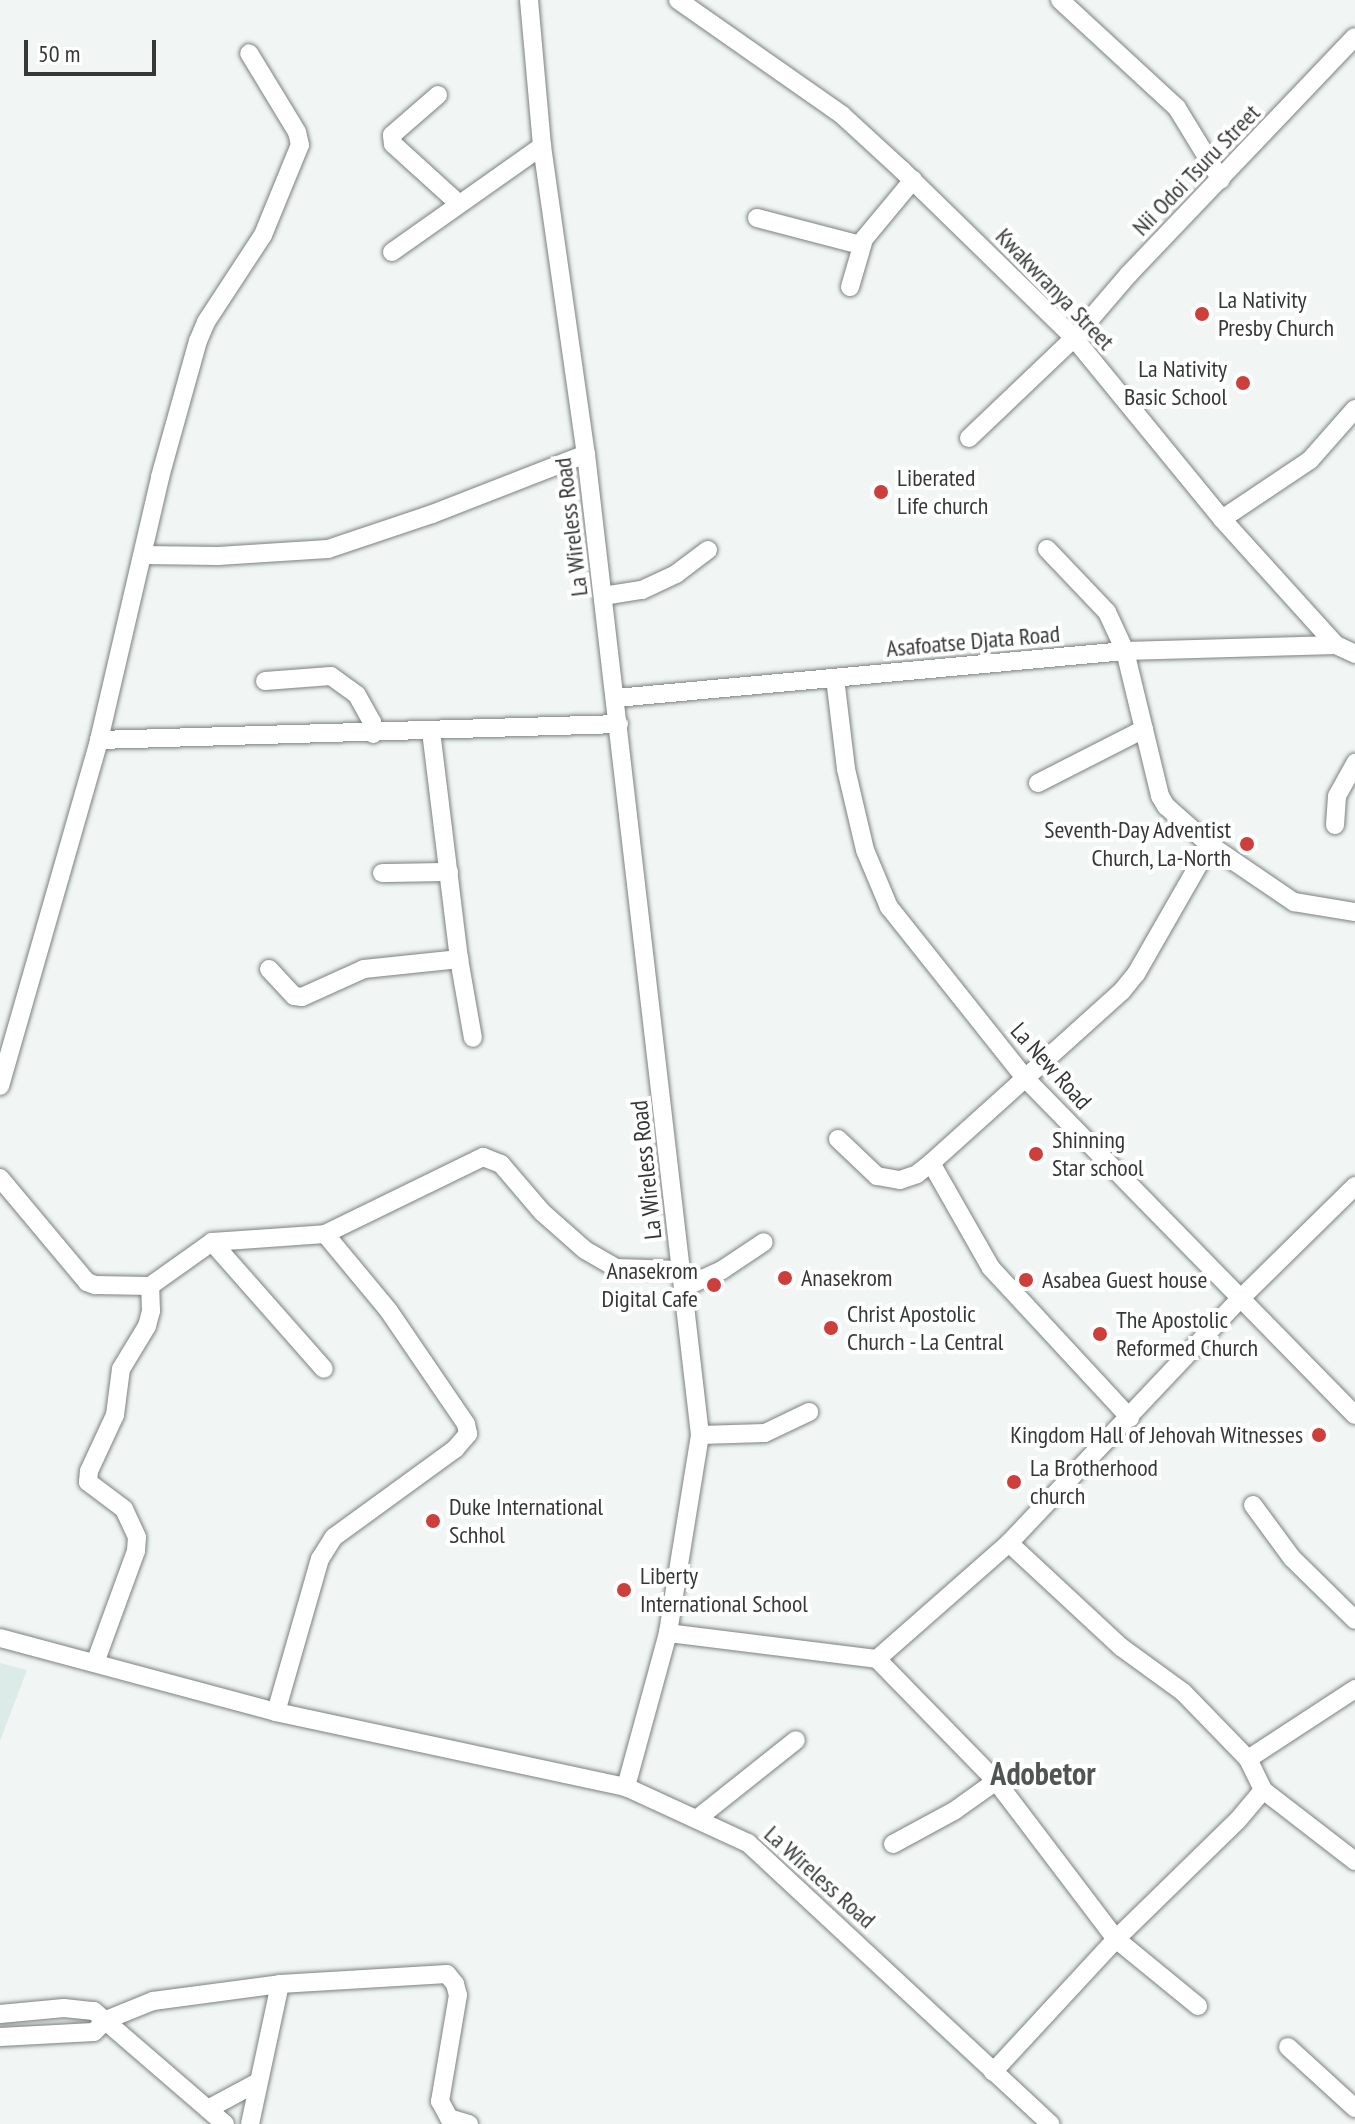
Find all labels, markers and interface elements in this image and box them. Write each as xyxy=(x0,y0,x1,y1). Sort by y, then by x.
scale bar xyxy=(28,24,160,74)
text: 50 m xyxy=(38,38,80,69)
street label: Nii Odoi Tsuru Street xyxy=(1126,98,1266,242)
street label: Kwakwranya Street xyxy=(990,222,1120,356)
place label: La Nativity Presby Church xyxy=(1218,286,1335,342)
marker: La Nativity Presby Church xyxy=(1193,305,1211,323)
place label: La Nativity Basic School xyxy=(1123,355,1227,411)
marker: La Nativity Basic School xyxy=(1234,374,1252,392)
street label: La Wireless Road xyxy=(548,456,594,598)
place label: Liberated Life church xyxy=(897,464,988,520)
marker: Liberated Life church xyxy=(872,483,890,501)
street label: Asafoatse Djata Road xyxy=(885,619,1061,663)
place label: Seventh-Day Adventist Church, La-North xyxy=(1043,816,1231,872)
marker: Seventh-Day Adventist Church, La-North xyxy=(1238,835,1256,853)
street label: La New Road xyxy=(1004,1017,1098,1115)
street label: La Wireless Road xyxy=(624,1099,668,1241)
place label: Shinning Star school xyxy=(1052,1126,1144,1182)
marker: Shinning Star school xyxy=(1027,1145,1045,1163)
place label: Anasekrom Digital Cafe xyxy=(602,1257,698,1313)
place label: Anasekrom xyxy=(801,1264,892,1292)
place label: Asabea Guest house xyxy=(1042,1266,1207,1294)
marker: Anasekrom xyxy=(776,1269,794,1287)
marker: Asabea Guest house xyxy=(1017,1271,1035,1289)
marker: Anasekrom Digital Cafe xyxy=(705,1276,723,1294)
place label: Christ Apostolic Church - La Central xyxy=(847,1300,1005,1356)
place label: The Apostolic Reformed Church xyxy=(1116,1306,1258,1362)
marker: Christ Apostolic Church - La Central xyxy=(822,1319,840,1337)
marker: The Apostolic Reformed Church xyxy=(1091,1325,1109,1343)
place label: Kingdom Hall of Jehovah Witnesses xyxy=(1010,1421,1303,1449)
marker: Kingdom Hall of Jehovah Witnesses xyxy=(1310,1426,1328,1444)
place label: La Brotherhood church xyxy=(1030,1454,1158,1510)
marker: La Brotherhood church xyxy=(1005,1473,1023,1491)
place label: Duke International Schhol xyxy=(449,1493,603,1549)
marker: Duke International Schhol xyxy=(424,1512,442,1530)
place label: Liberty International School xyxy=(640,1562,808,1618)
marker: Liberty International School xyxy=(615,1581,633,1599)
district label: Adobetor xyxy=(990,1754,1096,1792)
street label: La Wireless Road xyxy=(758,1819,882,1935)

